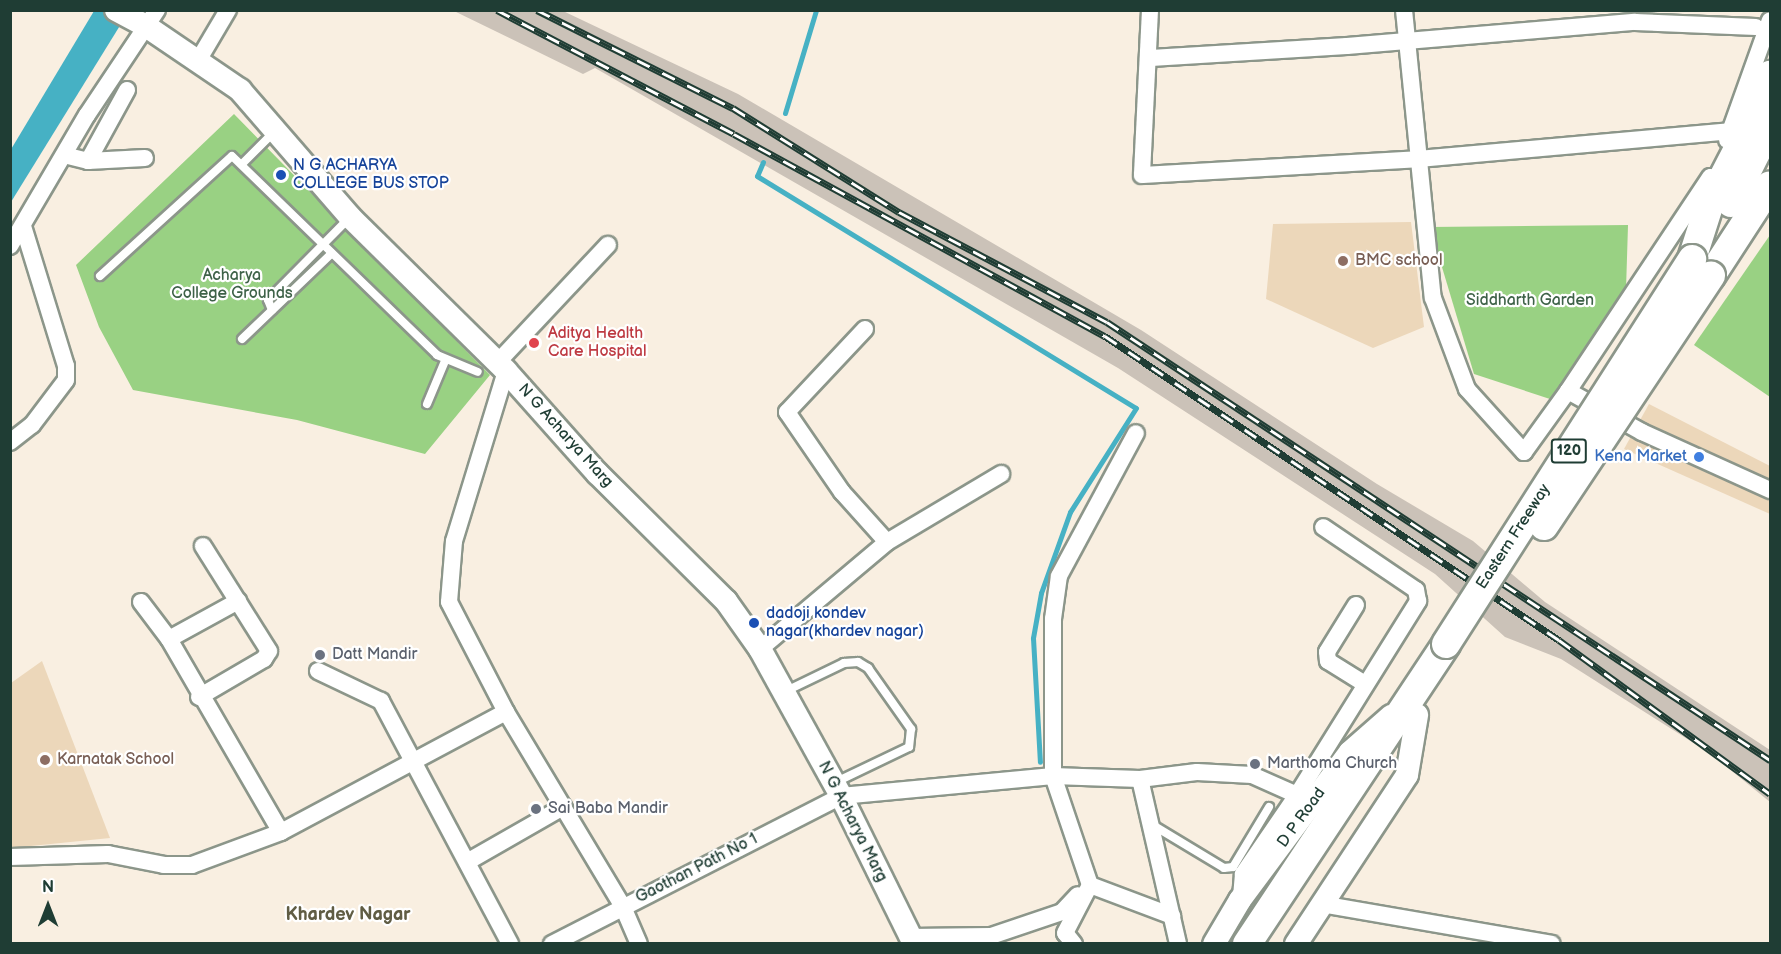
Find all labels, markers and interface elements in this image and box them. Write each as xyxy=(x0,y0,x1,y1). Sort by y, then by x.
place label: N G ACHARYA COLLEGE BUS STOP xyxy=(293,156,449,194)
marker: N G ACHARYA COLLEGE BUS STOP xyxy=(274,168,288,182)
place label: BMC school xyxy=(1355,251,1442,271)
marker: BMC school xyxy=(1336,254,1350,268)
park label: Acharya College Grounds xyxy=(171,266,293,304)
park label: Siddharth Garden xyxy=(1466,291,1594,311)
place label: Aditya Health Care Hospital xyxy=(548,324,646,362)
marker: Aditya Health Care Hospital xyxy=(525,334,543,352)
street label: N G Acharya Marg xyxy=(513,380,617,492)
road number: 120 xyxy=(1550,439,1588,463)
place label: Kena Market xyxy=(1594,447,1687,467)
marker: Kena Market xyxy=(1692,450,1706,464)
street label: Eastern Freeway xyxy=(1473,481,1555,593)
place label: dadoji kondev nagar(khardev nagar) xyxy=(766,604,924,642)
marker: dadoji kondev nagar(khardev nagar) xyxy=(747,616,761,630)
place label: Datt Mandir xyxy=(332,645,417,665)
marker: Datt Mandir xyxy=(313,648,327,662)
place label: Karnatak School xyxy=(57,750,174,770)
marker: Karnatak School xyxy=(38,753,52,767)
place label: Marthoma Church xyxy=(1267,754,1397,774)
marker: Marthoma Church xyxy=(1248,757,1262,771)
street label: N G Acharya Marg xyxy=(813,758,891,886)
street label: D P Road xyxy=(1274,784,1330,852)
place label: Sai Baba Mandir xyxy=(548,799,668,819)
marker: Sai Baba Mandir xyxy=(529,802,543,816)
street label: Gaothan Path No 1 xyxy=(633,830,761,908)
north arrow xyxy=(18,876,78,936)
text: N xyxy=(42,878,54,897)
district label: Khardev Nagar xyxy=(286,904,410,926)

